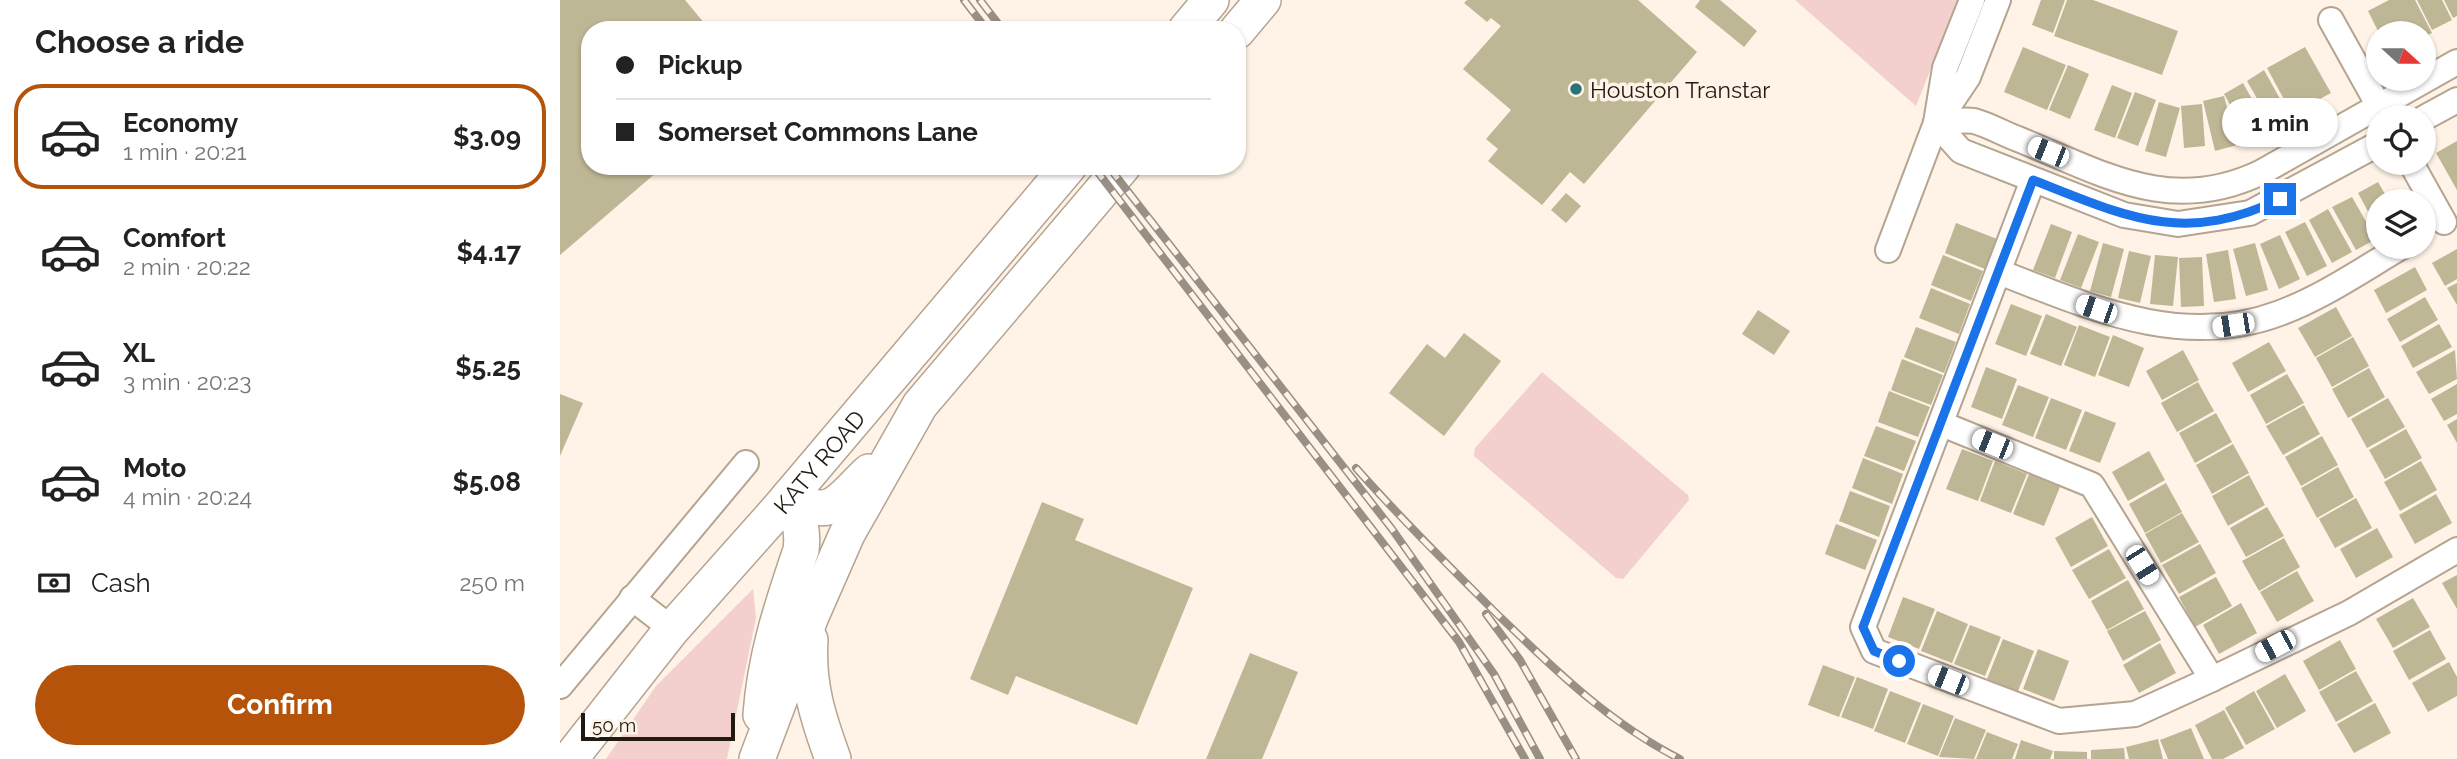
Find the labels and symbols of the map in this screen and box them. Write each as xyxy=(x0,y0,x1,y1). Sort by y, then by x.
north arrow xyxy=(2366,21,2436,91)
place label: Houston Transtar xyxy=(1590,76,1770,103)
marker: Houston Transtar xyxy=(1568,81,1584,97)
callout: 1 min xyxy=(2222,97,2338,146)
car xyxy=(2025,134,2072,170)
route end xyxy=(2264,183,2296,215)
car xyxy=(2073,292,2120,326)
car xyxy=(2211,311,2256,339)
street label: KATY ROAD xyxy=(768,404,870,519)
car xyxy=(1969,426,2016,462)
car xyxy=(2122,542,2163,588)
car xyxy=(2252,627,2299,665)
route start xyxy=(1883,645,1915,677)
car xyxy=(1925,662,1972,698)
scale bar xyxy=(581,710,735,742)

